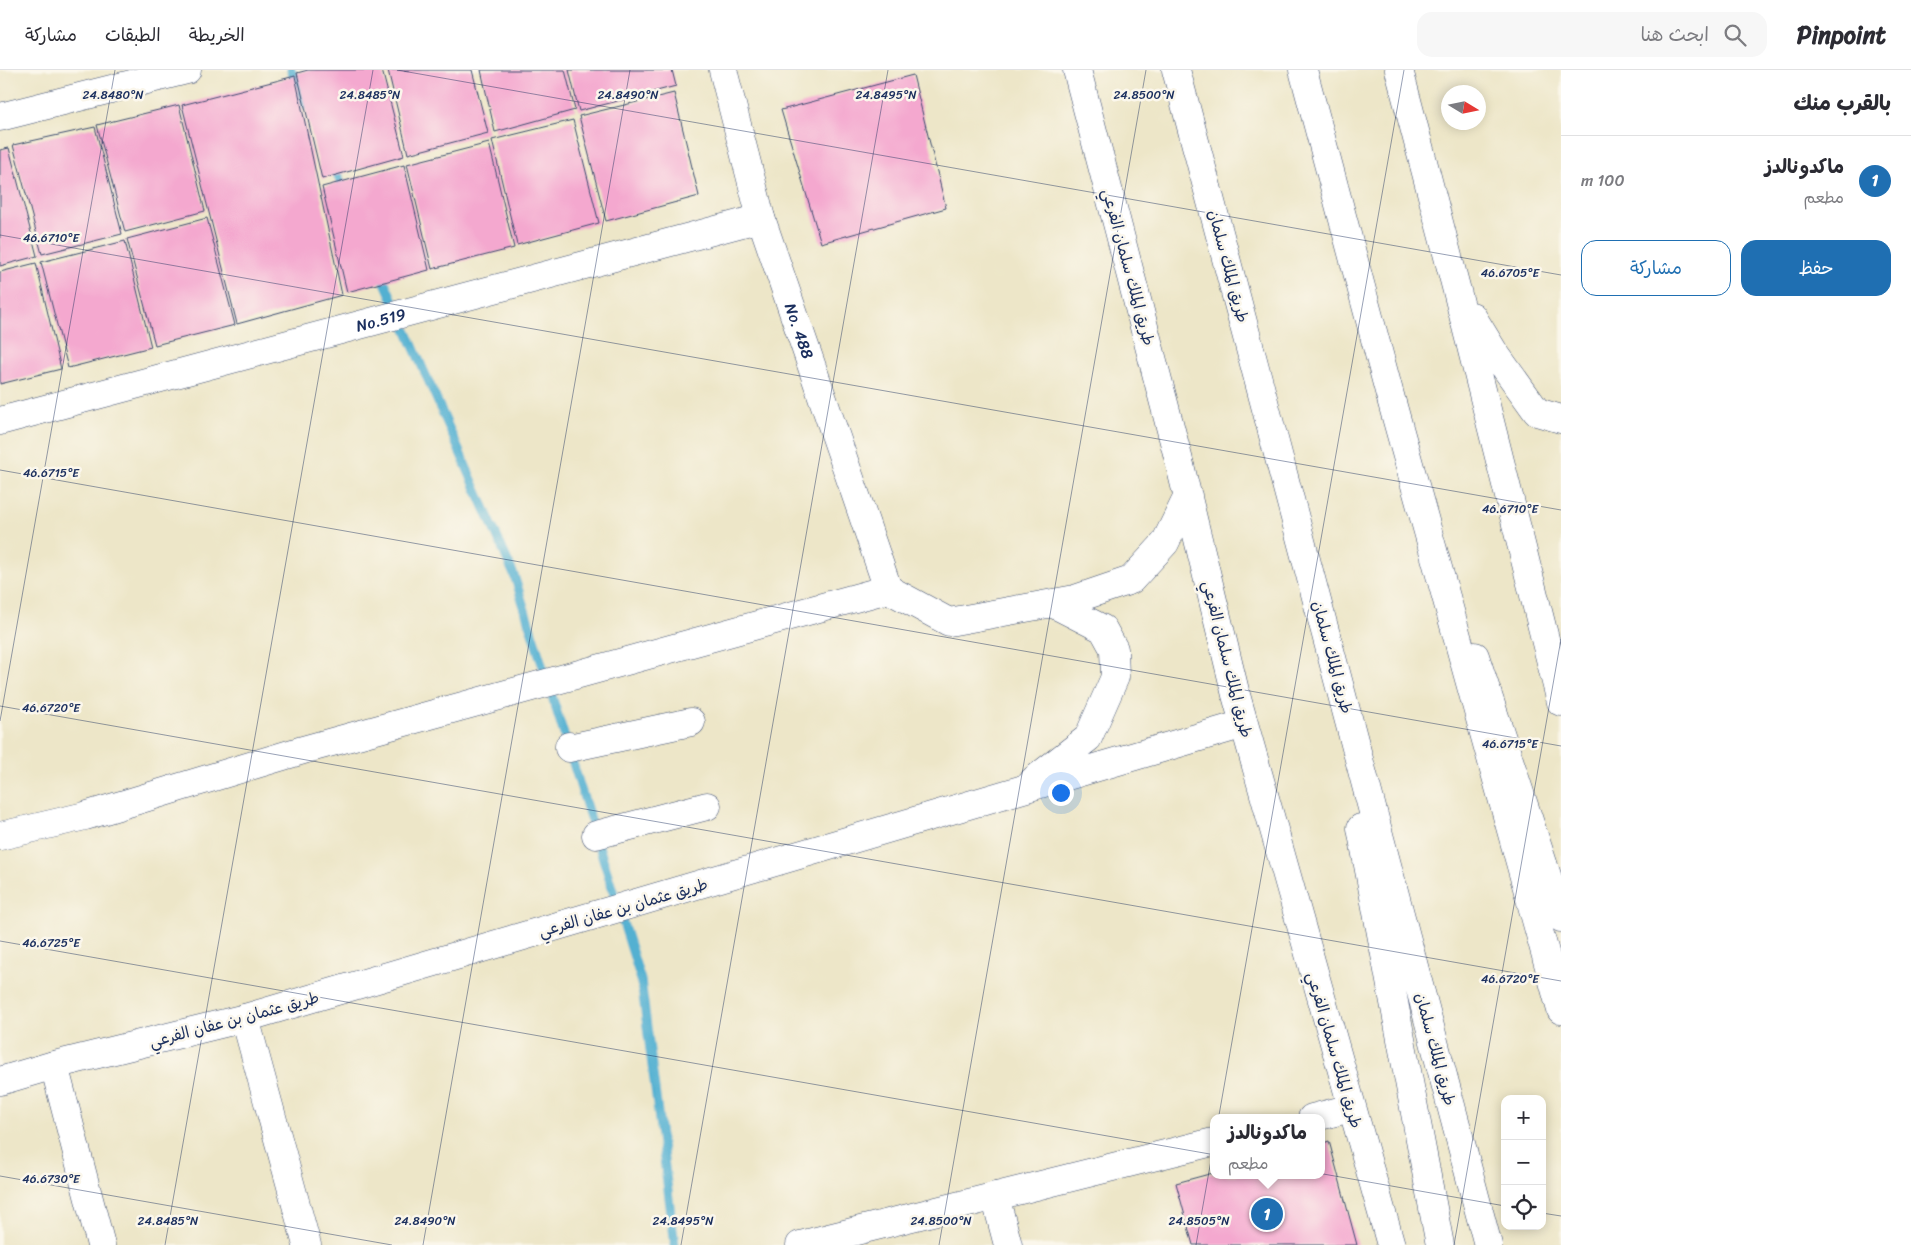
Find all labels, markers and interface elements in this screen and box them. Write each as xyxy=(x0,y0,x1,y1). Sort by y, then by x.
search box xyxy=(1417,12,1767,57)
text: Pinpoint xyxy=(1797,14,1886,56)
text: ابحث هنا xyxy=(1640,18,1709,51)
text: مشاركة xyxy=(25,19,77,51)
text: الطبقات xyxy=(105,19,161,51)
text: الخريطة xyxy=(189,19,245,51)
icon: search xyxy=(1721,21,1749,49)
text: 24.8480°N xyxy=(82,84,144,106)
text: 24.8485°N xyxy=(340,84,401,106)
text: 24.8490°N xyxy=(597,84,659,106)
text: 24.8495°N xyxy=(856,84,917,106)
text: 24.8500°N xyxy=(1113,84,1175,106)
text: بالقرب منك xyxy=(1793,84,1891,122)
north arrow xyxy=(1441,85,1486,130)
text: ماكدونالدز xyxy=(1765,150,1844,183)
text: 100 m xyxy=(1581,166,1625,195)
text: 1 xyxy=(1872,166,1878,195)
text: مطعم xyxy=(1804,183,1844,212)
street label: طريق الملك سلمان الفرعي xyxy=(1094,185,1163,349)
street label: طريق الملك سلمان xyxy=(1199,206,1258,326)
text: 46.6710°E xyxy=(23,227,80,249)
button: مشاركة xyxy=(1581,240,1731,296)
button: حفظ xyxy=(1741,240,1891,296)
text: 46.6705°E xyxy=(1481,262,1540,284)
street label: No.519 xyxy=(353,299,409,340)
street label: No. 488 xyxy=(776,299,822,363)
text: 46.6715°E xyxy=(23,462,80,484)
text: 46.6710°E xyxy=(1482,498,1539,520)
street label: طريق الملك سلمان الفرعي xyxy=(1194,577,1261,741)
street label: طريق الملك سلمان xyxy=(1303,597,1362,717)
text: 46.6720°E xyxy=(22,697,81,719)
text: 46.6715°E xyxy=(1482,733,1539,755)
your location xyxy=(1048,780,1074,806)
street label: طريق عثمان بن عفان الفرعي xyxy=(535,869,711,946)
text: 46.6725°E xyxy=(22,932,81,954)
text: 46.6720°E xyxy=(1481,968,1540,990)
street label: طريق الملك سلمان الفرعي xyxy=(1298,969,1371,1132)
street label: طريق عثمان بن عفان الفرعي xyxy=(146,983,322,1056)
street label: طريق الملك سلمان xyxy=(1406,989,1465,1109)
map controls xyxy=(1501,1095,1546,1230)
button: + xyxy=(1501,1095,1546,1140)
popup xyxy=(1210,1114,1325,1179)
text: ماكدونالدز xyxy=(1228,1116,1307,1149)
button: − xyxy=(1501,1140,1546,1185)
text: مطعم xyxy=(1228,1149,1268,1178)
text: 46.6730°E xyxy=(22,1168,81,1190)
button: locate xyxy=(1501,1185,1546,1230)
pin: 1 xyxy=(1251,1195,1283,1233)
text: 24.8485°N xyxy=(138,1210,199,1232)
text: 24.8490°N xyxy=(394,1210,456,1232)
text: 24.8495°N xyxy=(653,1210,714,1232)
text: 24.8500°N xyxy=(910,1210,972,1232)
text: 24.8505°N xyxy=(1169,1210,1230,1232)

